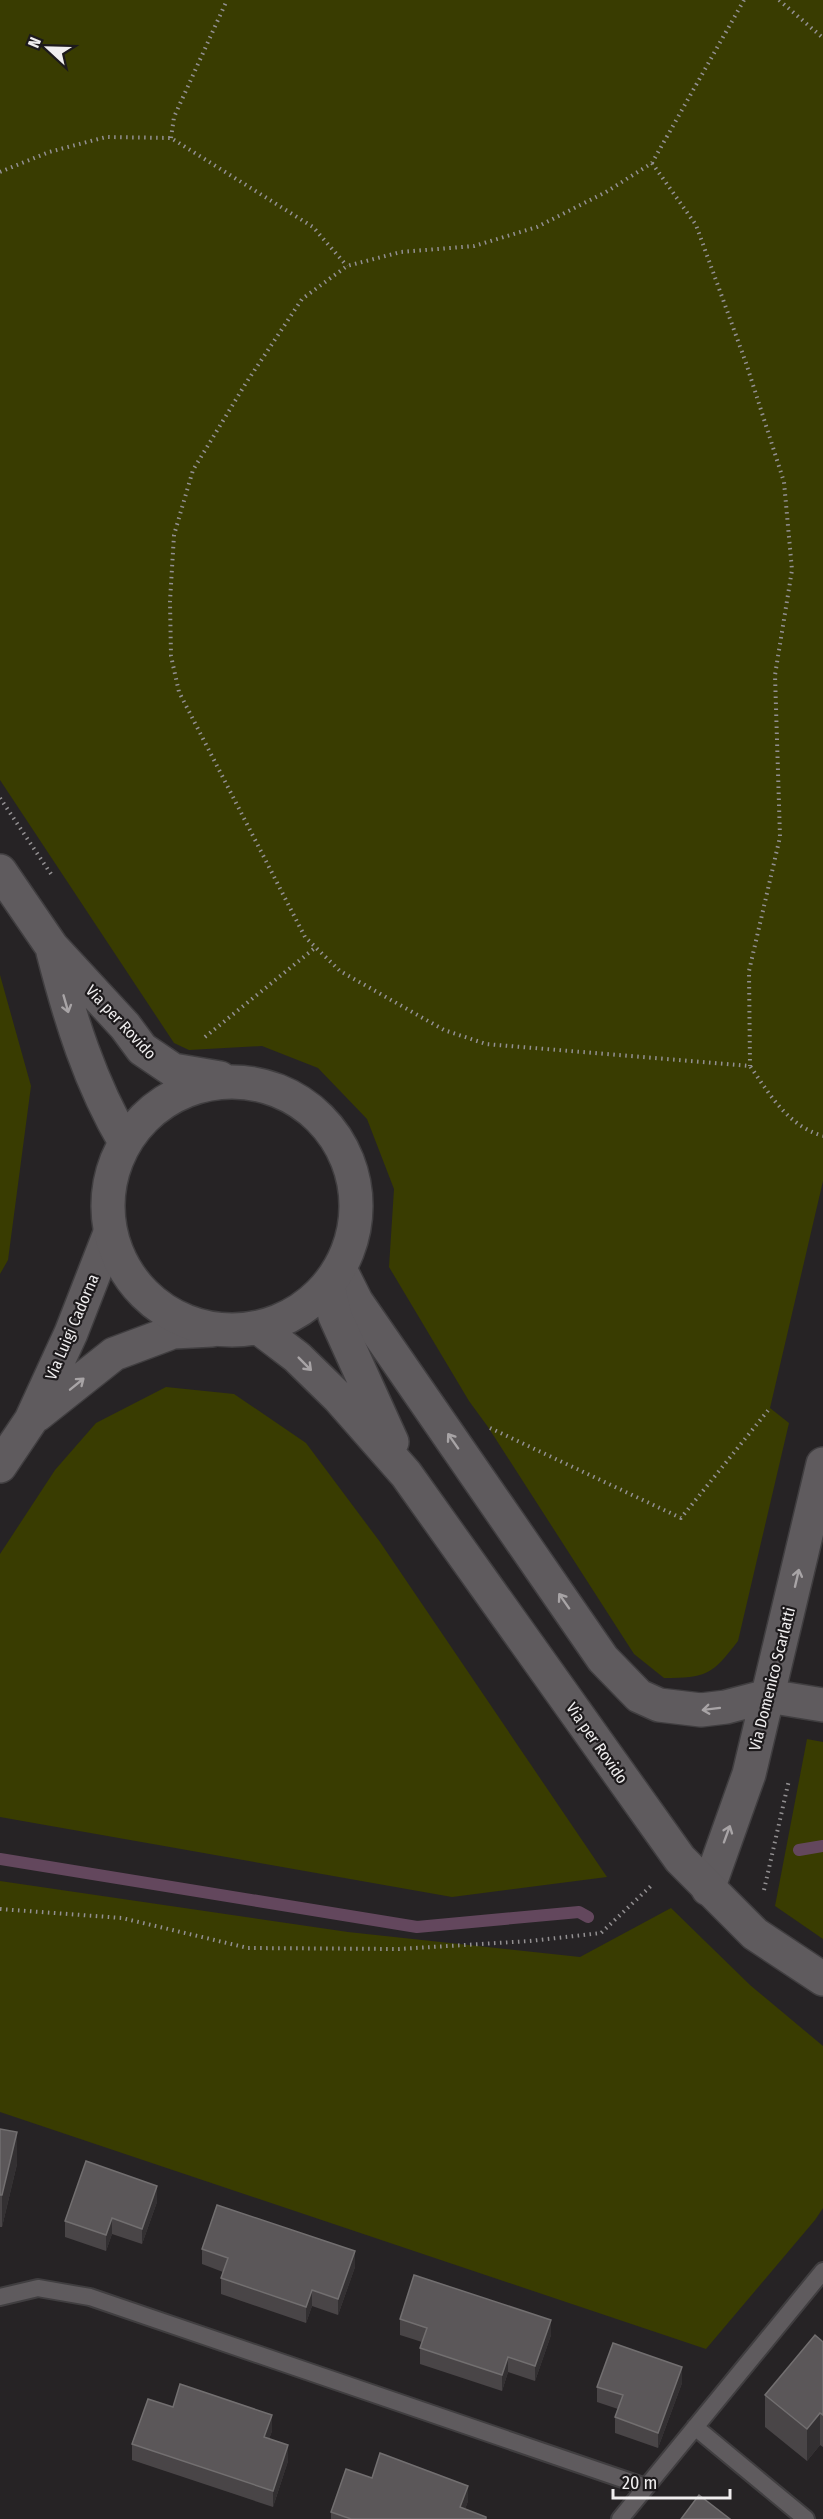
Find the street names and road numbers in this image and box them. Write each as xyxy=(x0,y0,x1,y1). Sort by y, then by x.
street label: Via per Rovido xyxy=(82,981,160,1063)
street label: Via Luigi Cadorna xyxy=(41,1271,103,1383)
street label: Via Domenico Scarlatti xyxy=(745,1605,799,1753)
street label: Via per Rovido xyxy=(562,1699,632,1787)

